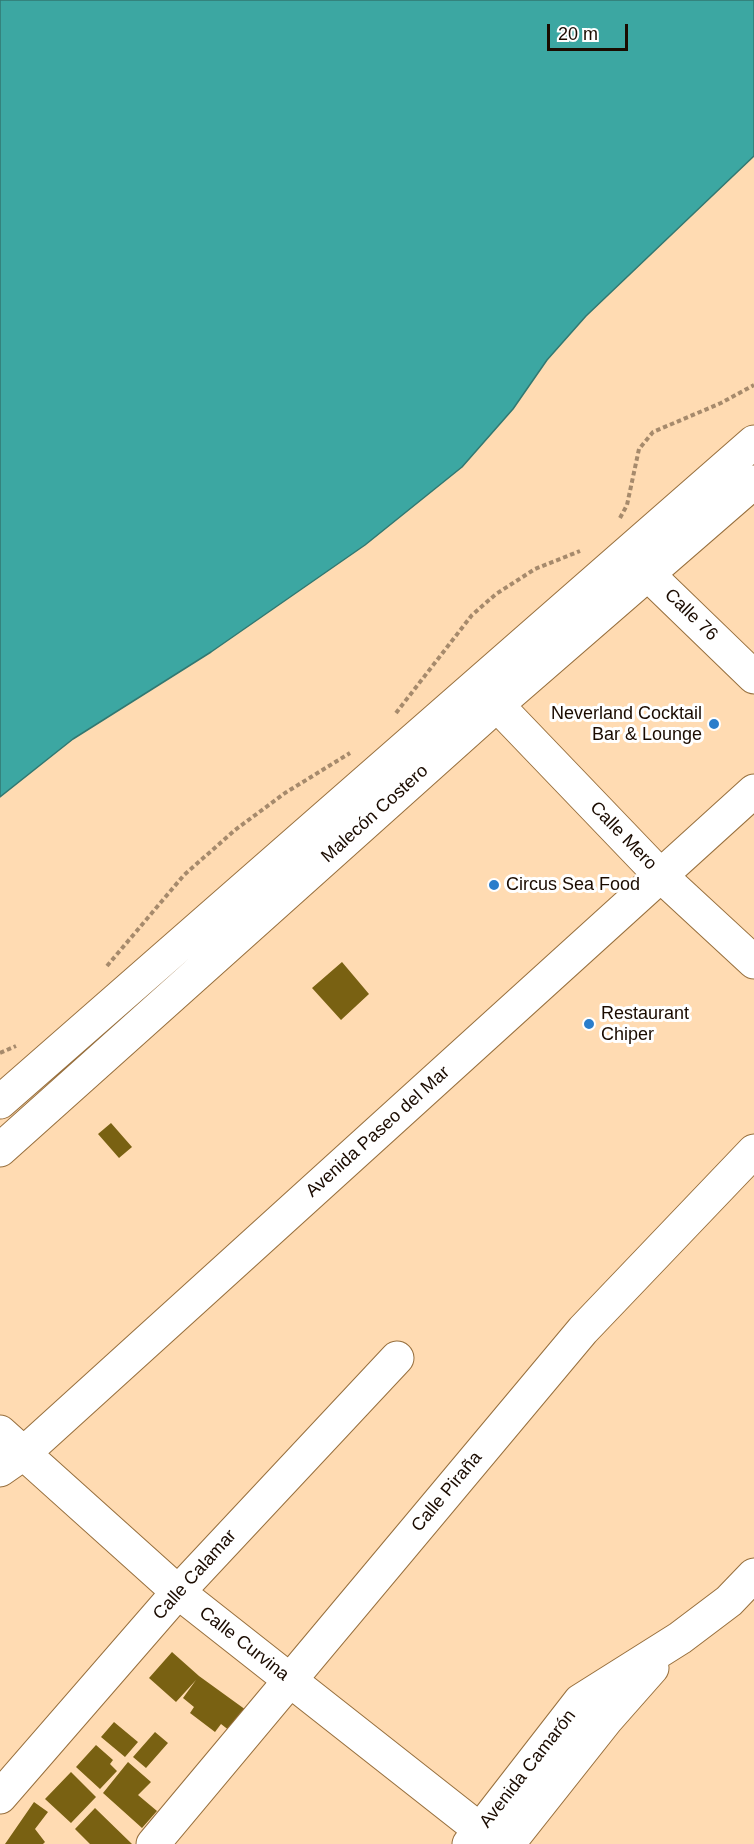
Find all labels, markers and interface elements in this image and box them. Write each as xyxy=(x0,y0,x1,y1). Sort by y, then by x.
scale bar xyxy=(550,12,631,50)
text: 20 m xyxy=(558,24,598,44)
street label: Calle 76 xyxy=(660,584,722,646)
place label: Neverland Cocktail Bar & Lounge xyxy=(551,703,702,746)
marker: Neverland Cocktail Bar & Lounge xyxy=(707,717,721,731)
street label: Malecón Costero xyxy=(317,760,433,868)
street label: Calle Mero xyxy=(585,797,661,875)
place label: Circus Sea Food xyxy=(506,874,640,896)
marker: Circus Sea Food xyxy=(487,878,501,892)
place label: Restaurant Chiper xyxy=(601,1003,689,1046)
marker: Restaurant Chiper xyxy=(582,1017,596,1031)
street label: Avenida Paseo del Mar xyxy=(302,1062,454,1202)
street label: Calle Piraña xyxy=(407,1448,487,1536)
street label: Calle Calamar xyxy=(149,1525,241,1625)
street label: Calle Curvina xyxy=(195,1602,293,1686)
street label: Avenida Camarón xyxy=(475,1706,581,1832)

